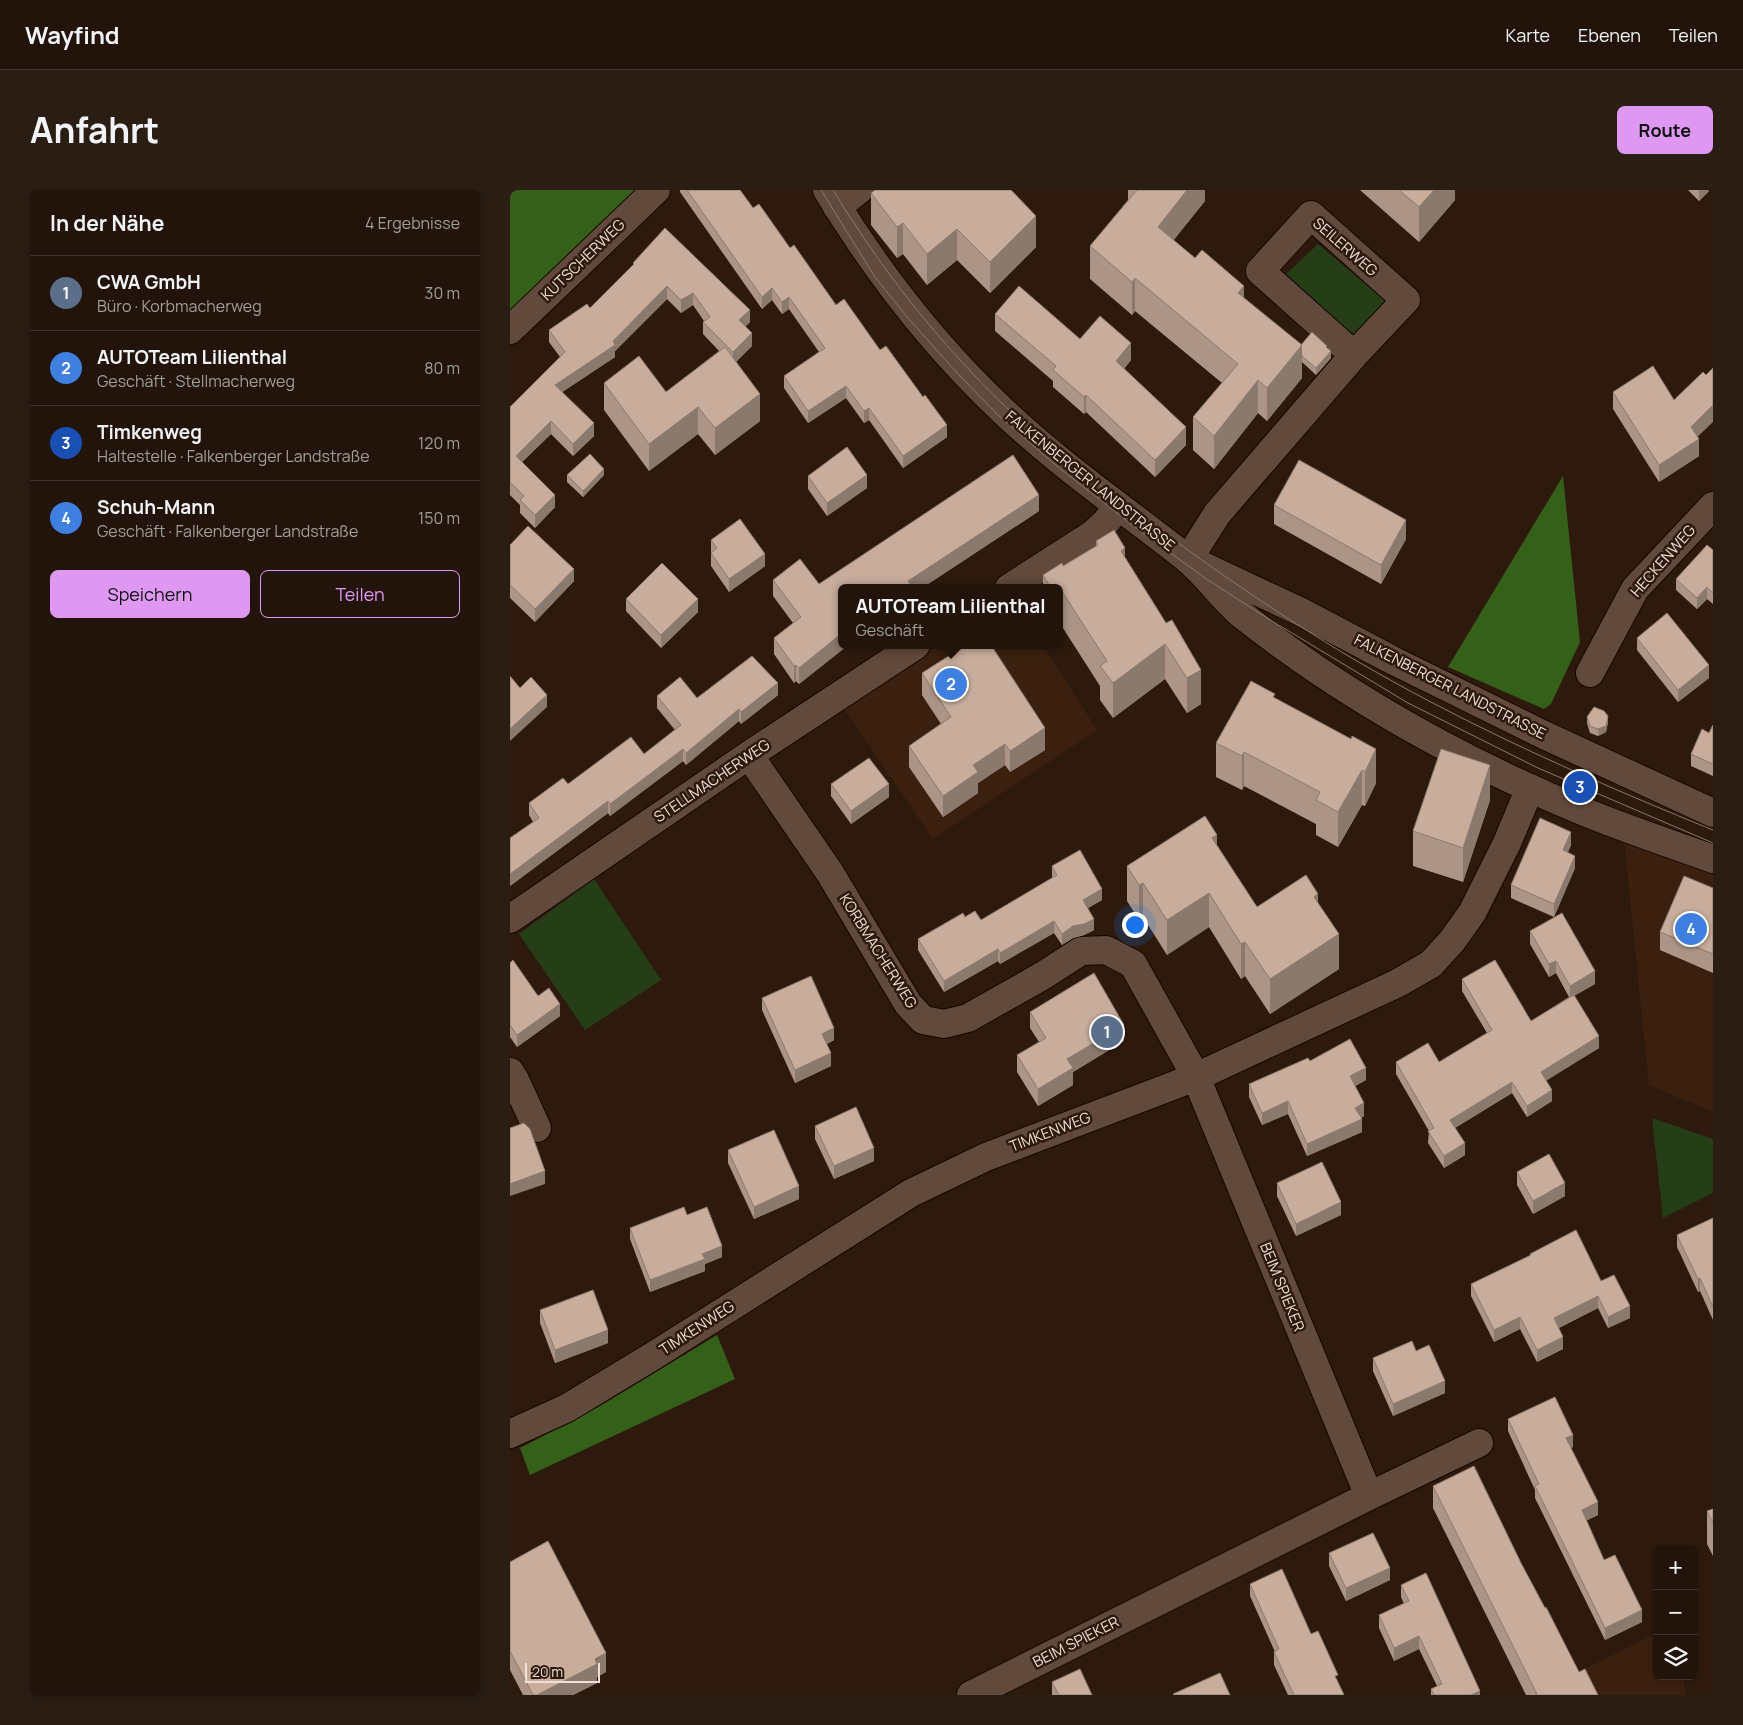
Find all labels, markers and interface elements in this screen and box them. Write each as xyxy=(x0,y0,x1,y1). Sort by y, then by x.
text: Wayfind xyxy=(25,18,120,51)
text: Karte xyxy=(1506,23,1550,47)
text: Ebenen xyxy=(1578,23,1641,47)
text: Teilen xyxy=(1669,23,1718,47)
text: Anfahrt xyxy=(30,106,159,154)
button: Route xyxy=(1617,106,1713,154)
text: In der Nähe xyxy=(50,209,164,237)
text: 4 Ergebnisse xyxy=(365,212,460,234)
street label: SEILERWEG xyxy=(1308,213,1383,281)
street label: KUTSCHERWEG xyxy=(536,214,630,305)
text: CWA GmbH xyxy=(97,269,201,295)
text: 1 xyxy=(62,282,70,304)
text: 30 m xyxy=(425,282,460,304)
text: Büro · Korbmacherweg xyxy=(97,295,262,317)
text: AUTOTeam Lilienthal xyxy=(97,344,287,370)
text: 2 xyxy=(61,357,71,379)
text: 80 m xyxy=(424,357,460,379)
text: Geschäft · Stellmacherweg xyxy=(97,370,295,392)
street label: FALKENBERGER LANDSTRASSE xyxy=(1001,406,1180,556)
text: Timkenweg xyxy=(97,419,202,445)
text: 3 xyxy=(61,432,71,454)
text: 120 m xyxy=(418,432,460,454)
text: Haltestelle · Falkenberger Landstraße xyxy=(97,445,370,467)
text: Schuh-Mann xyxy=(97,494,215,520)
text: 4 xyxy=(61,507,71,529)
text: 150 m xyxy=(418,507,460,529)
text: Geschäft · Falkenberger Landstraße xyxy=(97,520,358,542)
street label: HECKENWEG xyxy=(1625,520,1700,601)
button: Speichern xyxy=(50,570,250,618)
button: Teilen xyxy=(260,570,460,618)
popup xyxy=(838,584,1063,649)
text: AUTOTeam Lilienthal xyxy=(855,593,1046,619)
text: Geschäft xyxy=(855,619,924,641)
street label: FALKENBERGER LANDSTRASSE xyxy=(1351,629,1550,744)
pin: 2 xyxy=(935,665,967,703)
street label: STELLMACHERWEG xyxy=(650,734,774,827)
pin: 3 xyxy=(1564,768,1596,806)
street label: KORBMACHERWEG xyxy=(835,889,922,1012)
pin: 4 xyxy=(1675,910,1707,948)
your location xyxy=(1122,912,1148,938)
pin: 1 xyxy=(1091,1013,1123,1051)
street label: TIMKENWEG xyxy=(1006,1106,1094,1157)
street label: BEIM SPIEKER xyxy=(1255,1239,1310,1334)
street label: TIMKENWEG xyxy=(655,1295,739,1360)
map controls xyxy=(1653,1545,1698,1680)
button: + xyxy=(1653,1545,1698,1590)
button: − xyxy=(1653,1590,1698,1635)
street label: BEIM SPIEKER xyxy=(1029,1611,1122,1672)
button: layers xyxy=(1653,1635,1698,1680)
scale bar xyxy=(525,1660,600,1683)
text: 20 m xyxy=(532,1662,563,1681)

